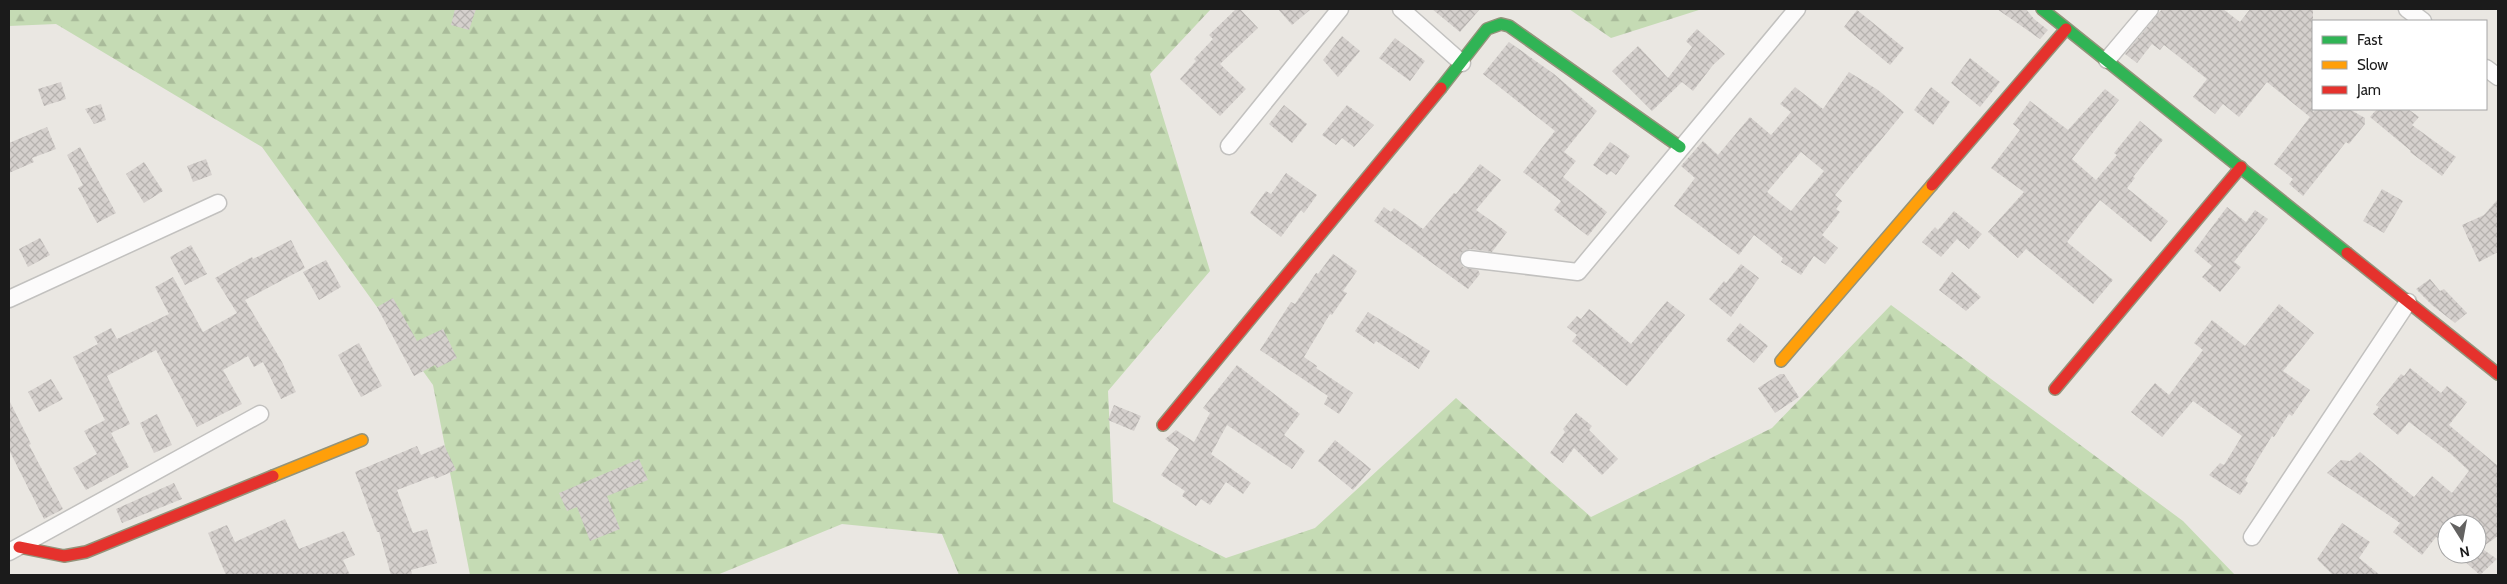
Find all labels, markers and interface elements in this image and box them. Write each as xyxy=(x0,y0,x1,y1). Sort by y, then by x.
legend xyxy=(2312,20,2487,110)
text: Fast xyxy=(2357,31,2382,49)
text: Slow xyxy=(2357,56,2388,74)
text: Jam xyxy=(2356,81,2381,99)
north arrow xyxy=(2437,514,2487,564)
text: N xyxy=(2458,542,2471,562)

